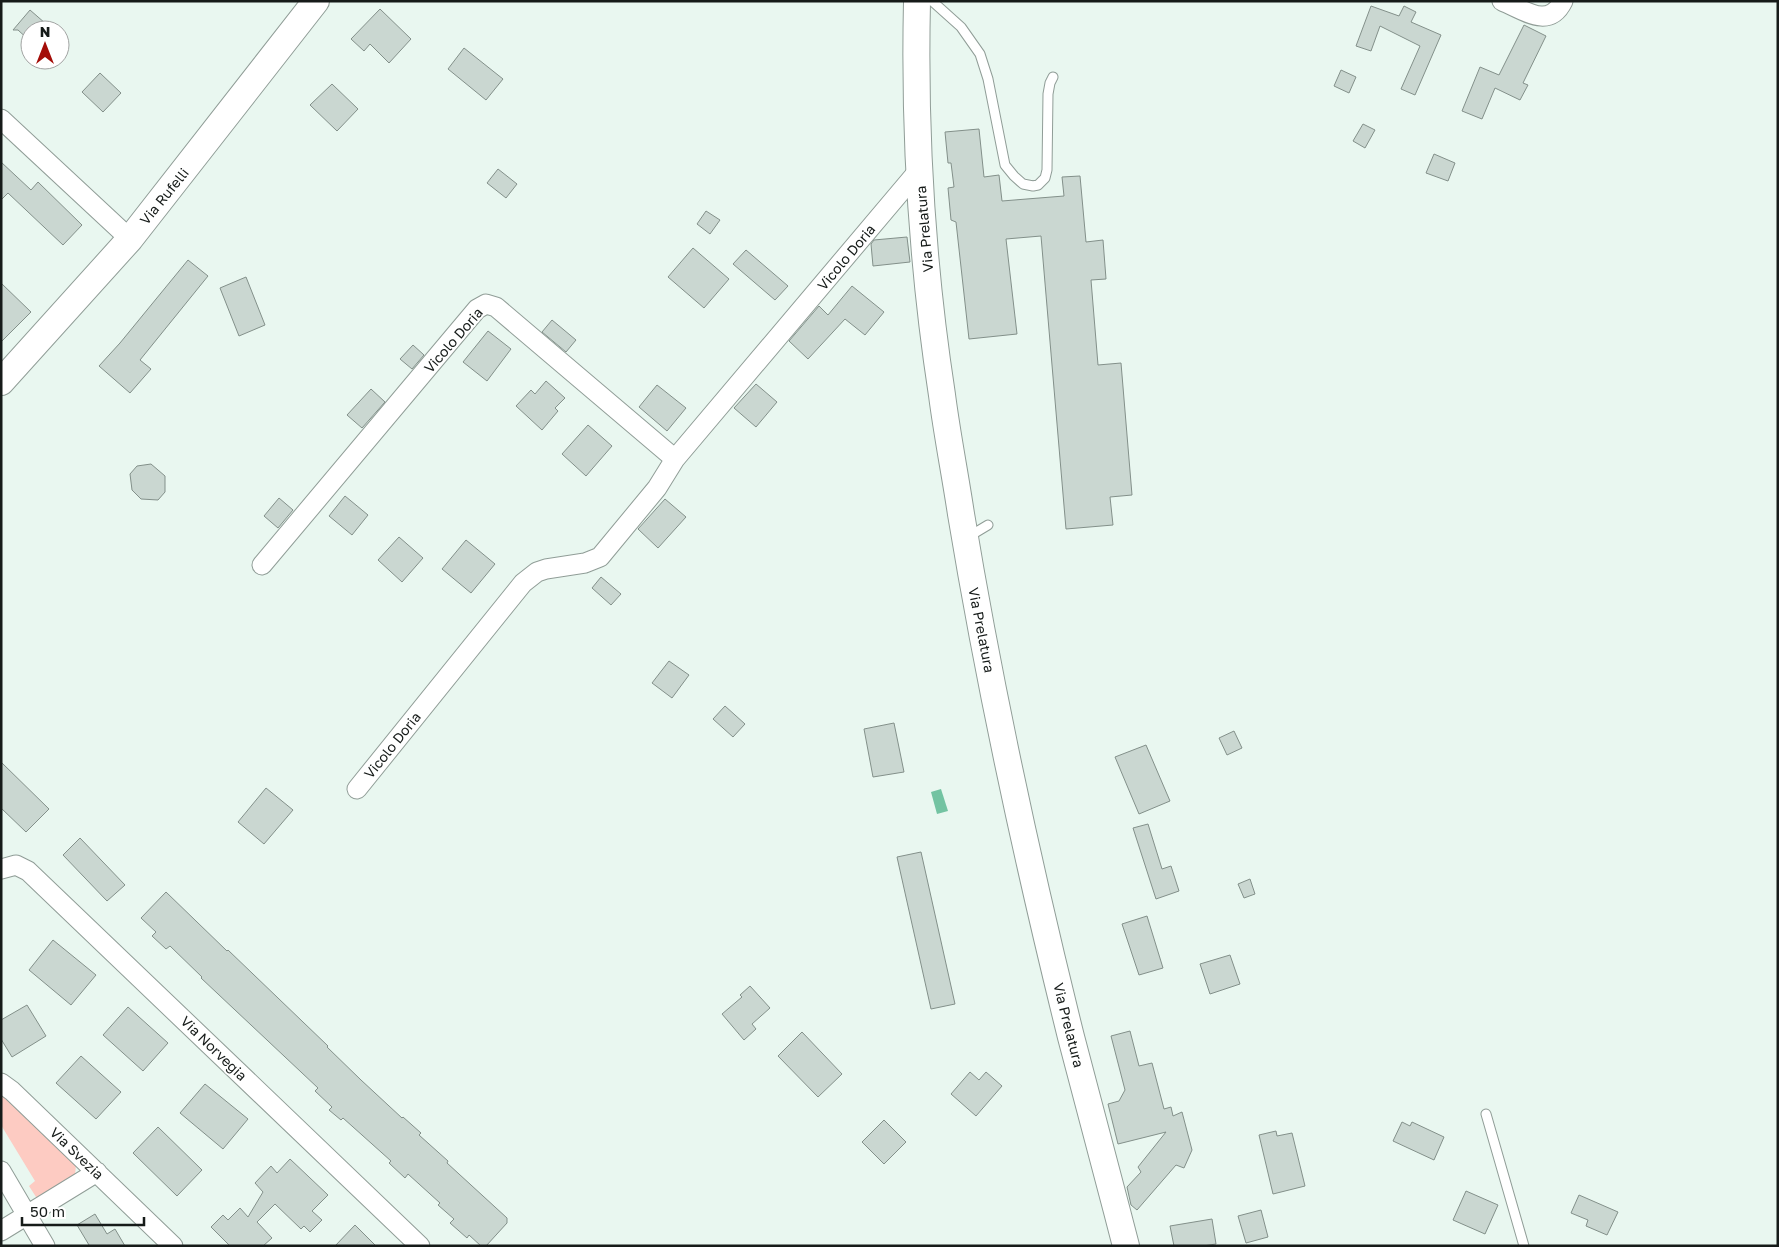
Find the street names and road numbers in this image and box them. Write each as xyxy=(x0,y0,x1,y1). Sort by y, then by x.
street label: Via Rufelli xyxy=(136,164,192,228)
street label: Via Prelatura xyxy=(912,185,936,273)
street label: Vicolo Doria xyxy=(814,221,878,293)
street label: Vicolo Doria xyxy=(420,304,486,376)
street label: Via Prelatura xyxy=(965,586,999,674)
street label: Vicolo Doria xyxy=(360,708,424,782)
street label: Via Prelatura xyxy=(1050,981,1088,1069)
street label: Via Norvegia xyxy=(177,1012,251,1084)
street label: Via Svezia xyxy=(47,1123,107,1183)

